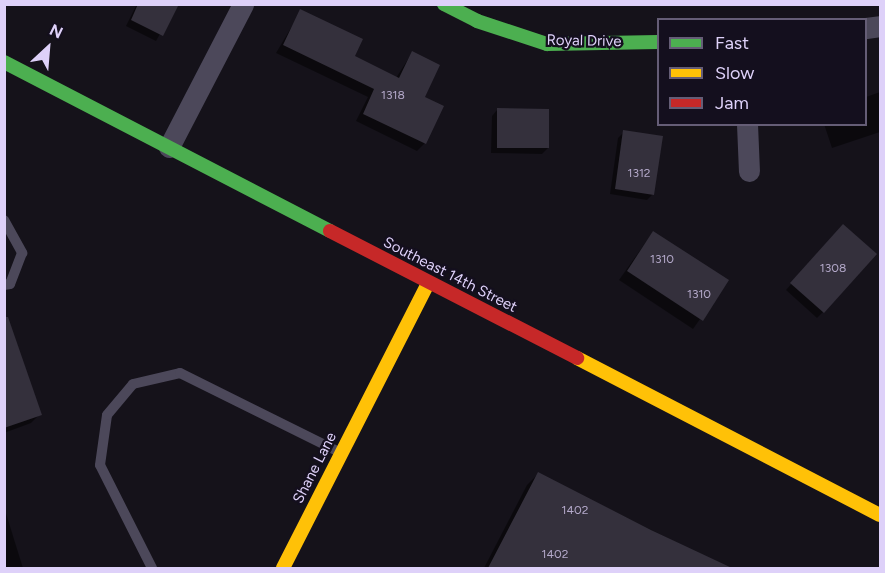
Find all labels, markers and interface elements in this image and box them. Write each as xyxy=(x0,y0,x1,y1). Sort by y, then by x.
north arrow xyxy=(18,18,78,78)
legend xyxy=(657,18,867,126)
text: N xyxy=(46,20,66,43)
street label: Royal Drive xyxy=(546,31,622,51)
text: Fast xyxy=(715,32,749,54)
text: Slow xyxy=(715,62,754,84)
house number: 1318 xyxy=(381,89,405,103)
text: Jam xyxy=(715,92,749,114)
house number: 1312 xyxy=(627,167,651,181)
street label: Southeast 14th Street xyxy=(380,233,520,317)
house number: 1310 xyxy=(650,253,674,267)
house number: 1308 xyxy=(820,262,846,276)
house number: 1310 xyxy=(687,288,711,302)
street label: Shane Lane xyxy=(289,429,341,507)
house number: 1402 xyxy=(562,504,588,518)
house number: 1402 xyxy=(542,548,568,562)

